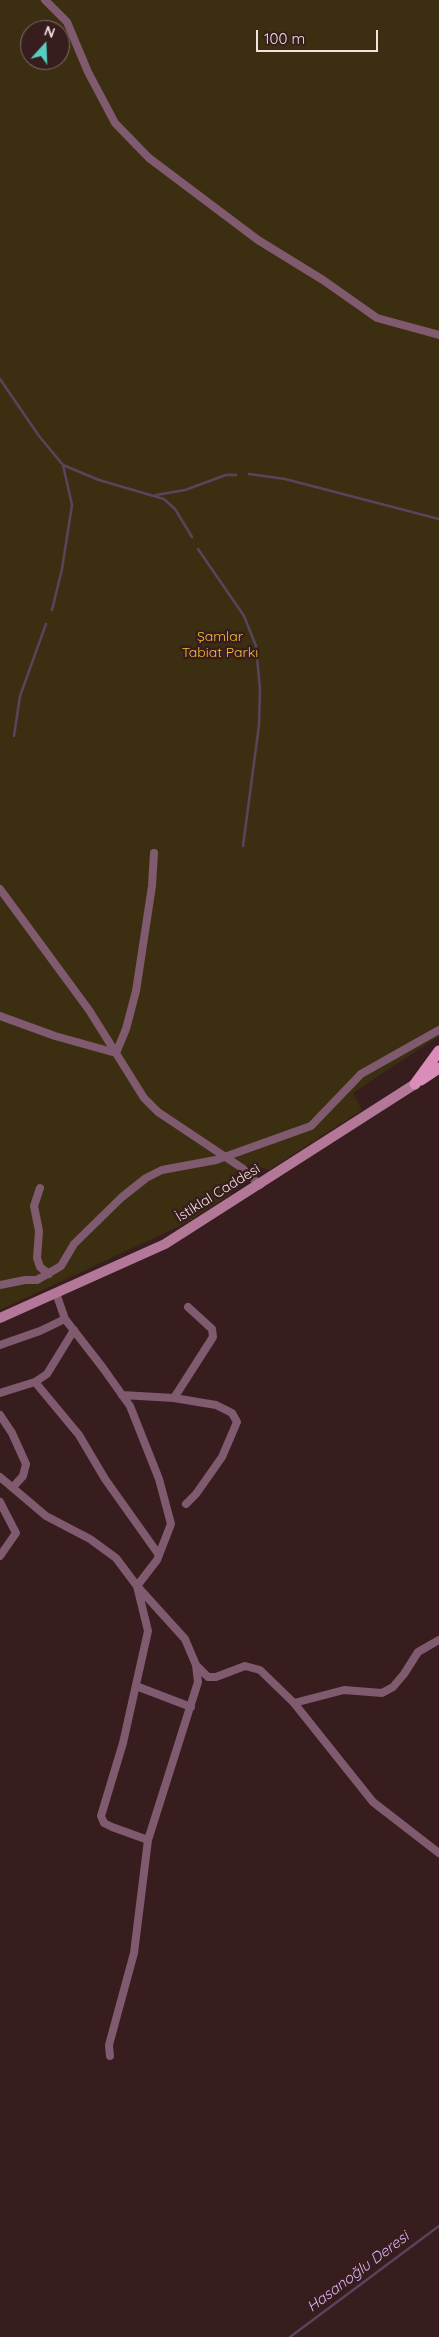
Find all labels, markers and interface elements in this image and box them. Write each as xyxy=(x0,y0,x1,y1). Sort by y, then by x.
north arrow xyxy=(20,20,70,70)
scale bar xyxy=(259,20,382,52)
text: N xyxy=(42,22,58,42)
text: 100 m xyxy=(264,29,305,48)
park label: Şamlar Tabiat Parkı xyxy=(182,629,258,662)
street label: İstiklal Caddesi xyxy=(173,1160,263,1226)
water label: Hasanoğlu Deresi xyxy=(304,2228,412,2316)

